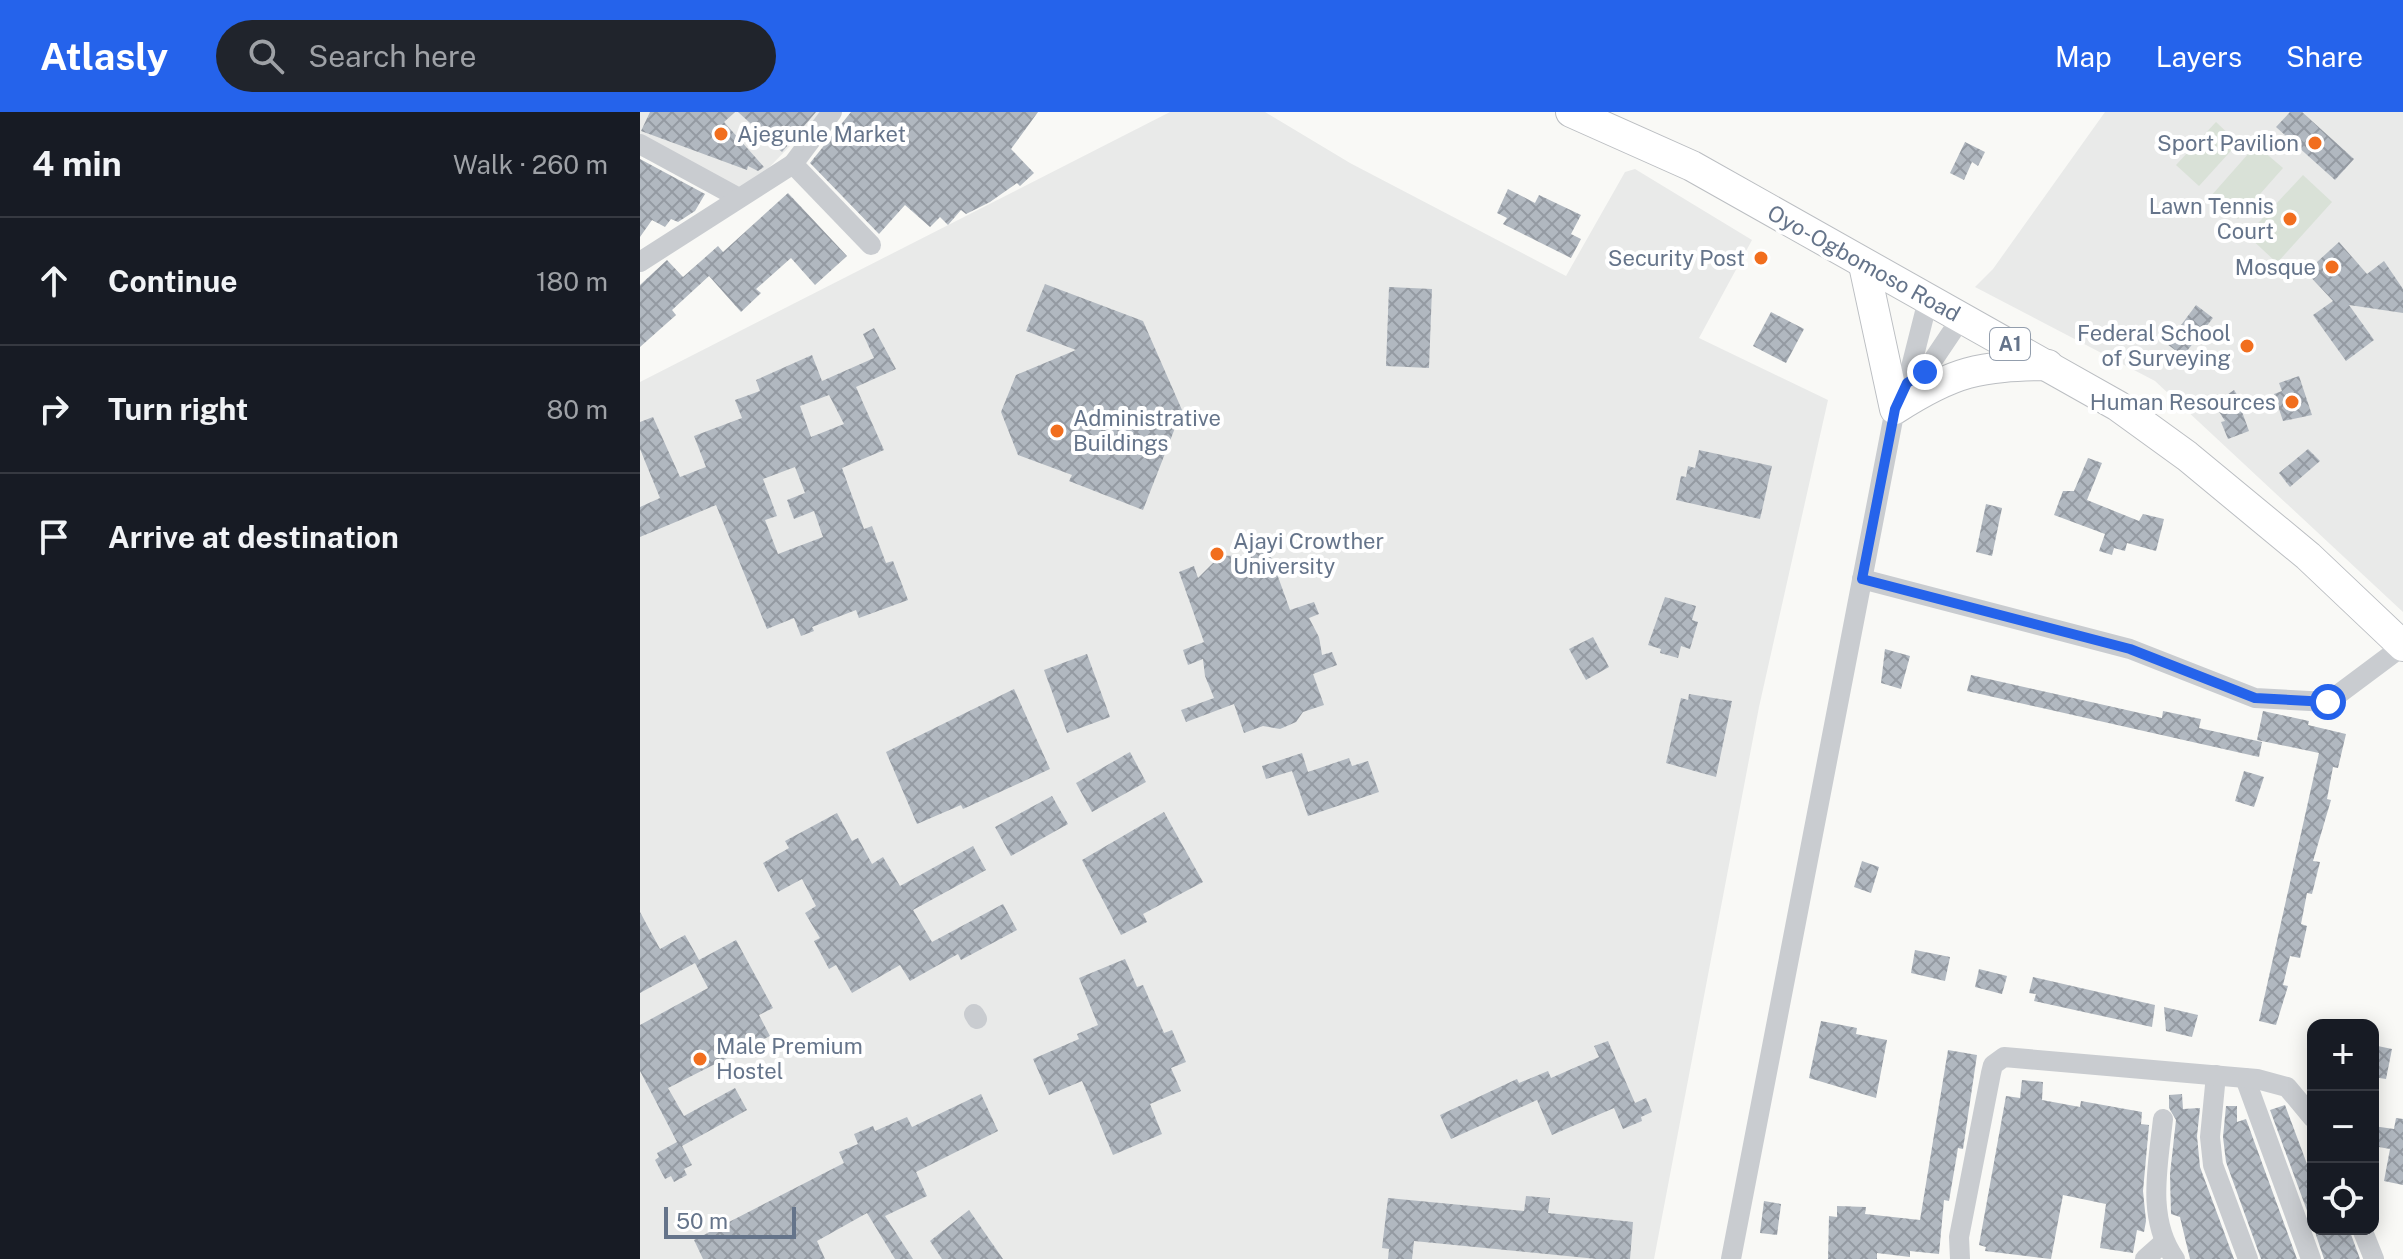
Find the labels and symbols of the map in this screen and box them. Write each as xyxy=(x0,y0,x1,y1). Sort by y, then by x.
place label: Ajegunle Market xyxy=(737,121,906,147)
marker: Ajegunle Market xyxy=(712,125,730,143)
place label: Sport Pavilion xyxy=(2157,130,2299,156)
marker: Sport Pavilion xyxy=(2306,134,2324,152)
place label: Lawn Tennis Court xyxy=(2149,193,2274,244)
street label: Oyo-Ogbomoso Road xyxy=(1763,199,1965,327)
marker: Lawn Tennis Court xyxy=(2281,210,2299,228)
place label: Security Post xyxy=(1608,245,1745,271)
marker: Security Post xyxy=(1752,249,1770,267)
place label: Mosque xyxy=(2235,254,2316,280)
marker: Mosque xyxy=(2323,258,2341,276)
place label: Federal School of Surveying xyxy=(2077,320,2231,371)
road number: A1 xyxy=(1990,328,2030,360)
marker: Federal School of Surveying xyxy=(2238,337,2256,355)
route end xyxy=(1907,354,1943,390)
place label: Human Resources xyxy=(2090,389,2276,415)
marker: Human Resources xyxy=(2283,393,2301,411)
place label: Administrative Buildings xyxy=(1073,405,1221,456)
marker: Administrative Buildings xyxy=(1048,422,1066,440)
place label: Ajayi Crowther University xyxy=(1233,528,1384,579)
marker: Ajayi Crowther University xyxy=(1208,545,1226,563)
route start xyxy=(2310,684,2346,720)
place label: Male Premium Hostel xyxy=(716,1033,863,1084)
marker: Male Premium Hostel xyxy=(691,1050,709,1068)
scale bar xyxy=(664,1203,796,1239)

